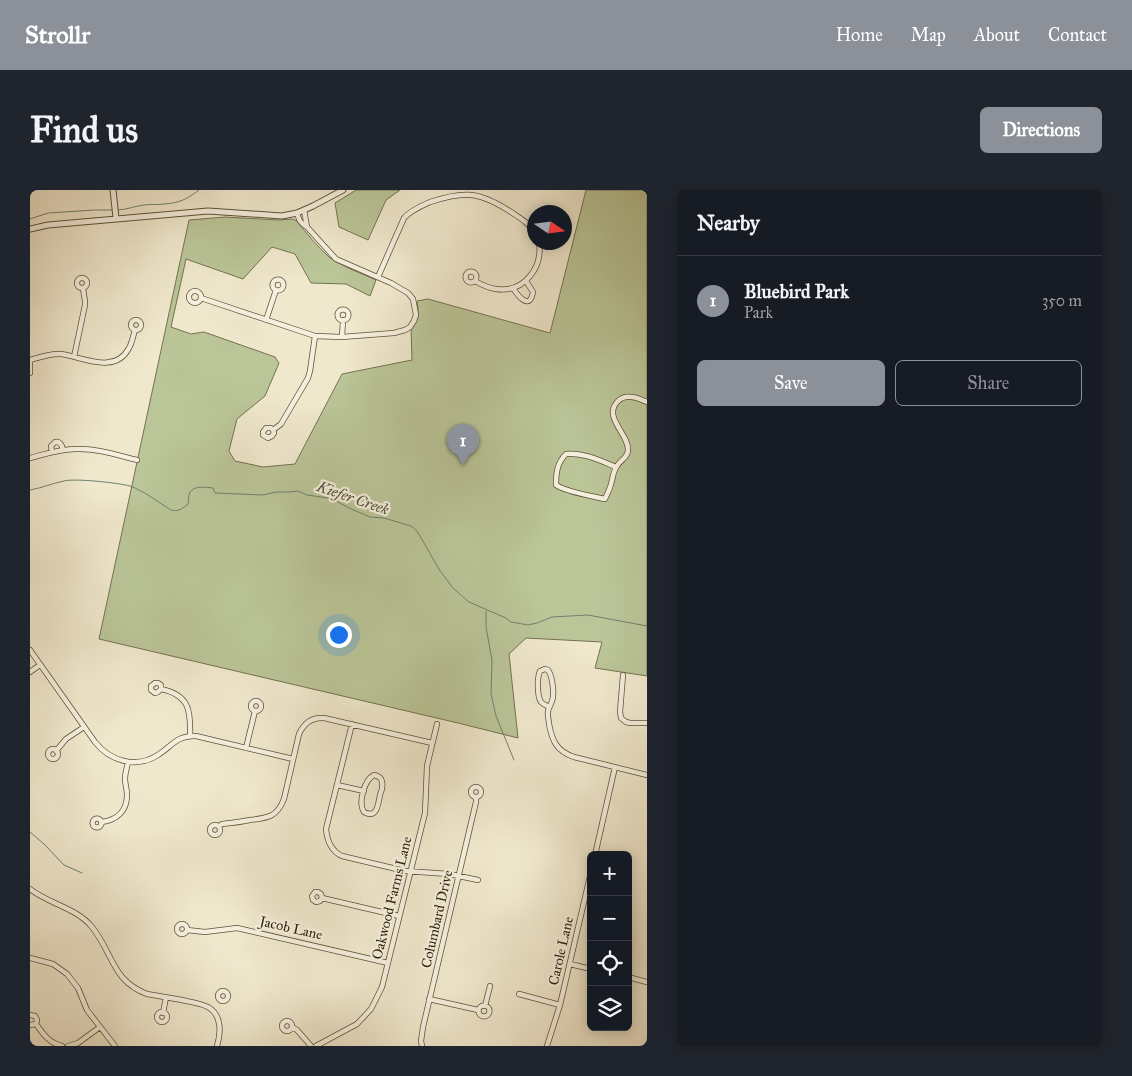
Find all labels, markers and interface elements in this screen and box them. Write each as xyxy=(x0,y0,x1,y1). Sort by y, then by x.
text: Strollr xyxy=(25,20,90,50)
text: Home xyxy=(836,24,883,46)
text: Map xyxy=(911,24,946,46)
text: About xyxy=(974,24,1020,46)
text: Contact xyxy=(1048,24,1107,46)
button: Directions xyxy=(980,107,1102,153)
text: Find us xyxy=(30,109,138,152)
north arrow xyxy=(527,205,572,250)
text: Nearby xyxy=(697,210,760,236)
text: Bluebird Park xyxy=(744,280,849,303)
text: 1 xyxy=(710,291,716,310)
text: 350 m xyxy=(1042,291,1082,310)
text: Park xyxy=(744,303,773,322)
button: Save xyxy=(697,360,885,406)
button: Share xyxy=(895,360,1082,406)
pin: 1 xyxy=(447,424,479,465)
water label: Kiefer Creek xyxy=(314,477,392,519)
your location xyxy=(326,622,352,648)
street label: Oakwood Farms Lane xyxy=(369,835,416,961)
map controls xyxy=(587,851,632,1031)
button: + xyxy=(587,851,632,896)
street label: Columbard Drive xyxy=(417,868,457,970)
button: − xyxy=(587,896,632,941)
street label: Jacob Lane xyxy=(256,912,324,944)
street label: Carole Lane xyxy=(545,915,577,987)
button: locate xyxy=(587,941,632,986)
button: layers xyxy=(587,986,632,1031)

